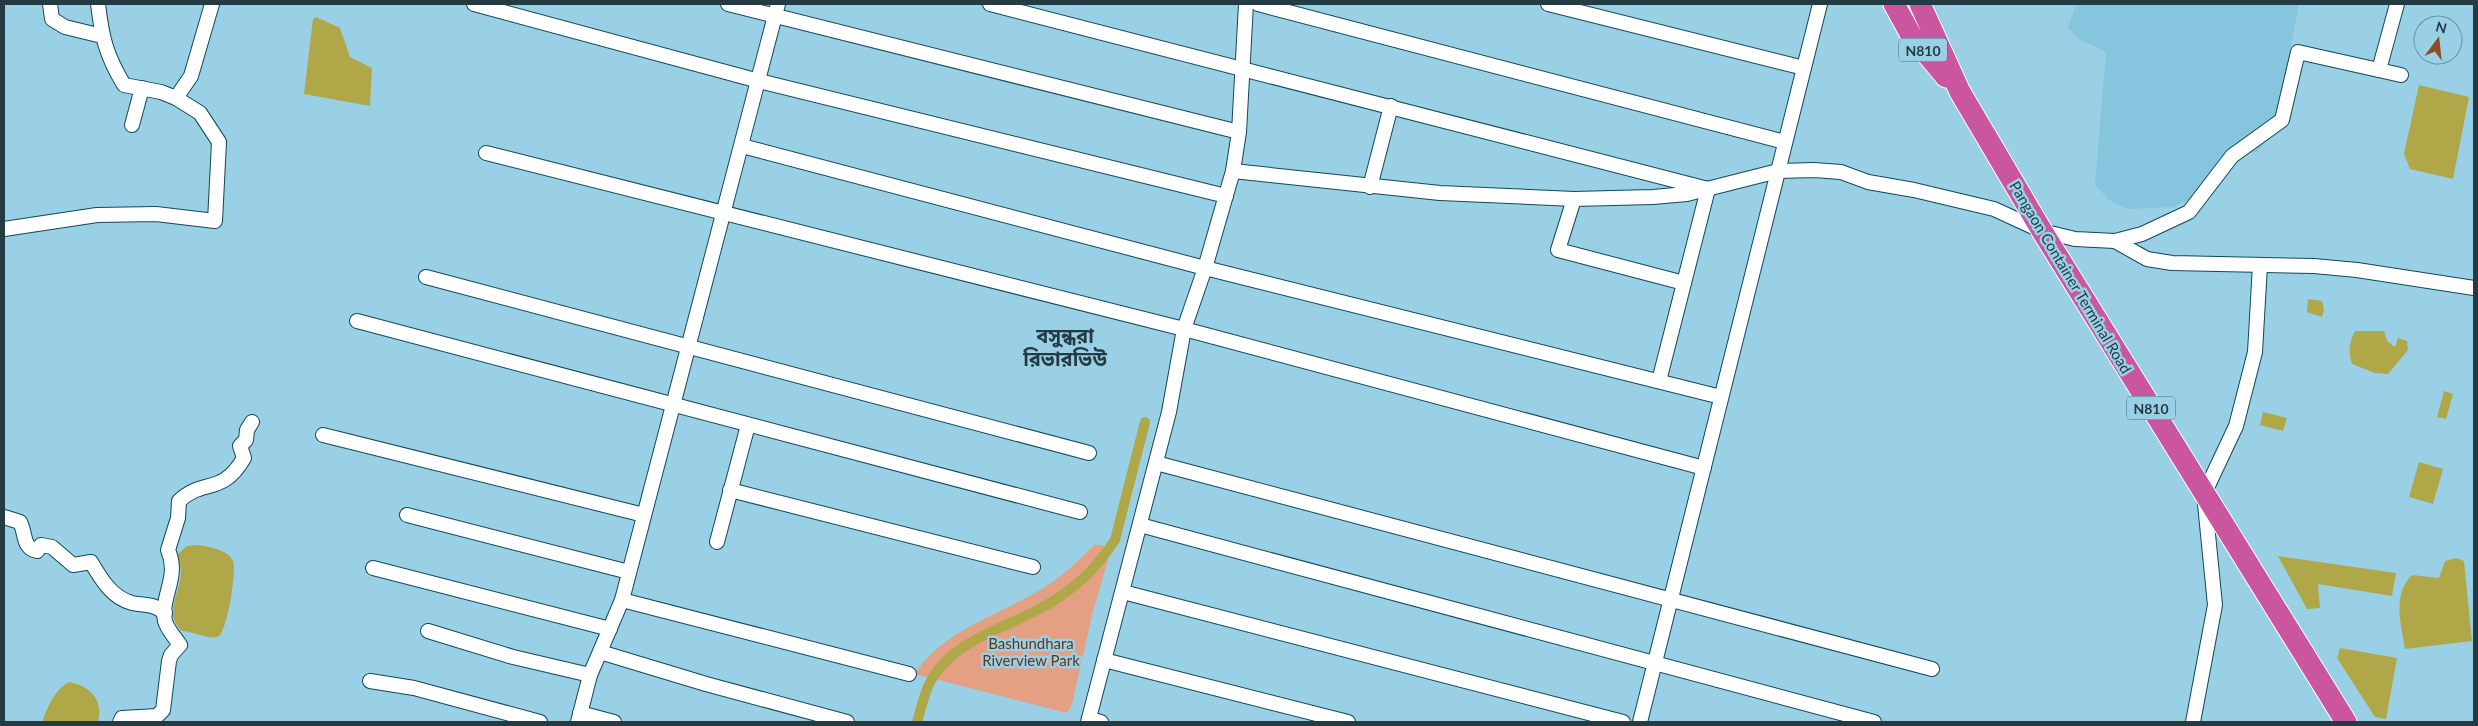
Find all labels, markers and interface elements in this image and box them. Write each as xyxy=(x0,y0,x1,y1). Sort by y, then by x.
north arrow xyxy=(2413,15,2463,65)
text: N xyxy=(2434,17,2449,37)
road number: N810 xyxy=(1899,38,1947,62)
street label: Pangaon Container Terminal Road xyxy=(2006,178,2136,376)
district label: বসুন্ধরা রিভারভিউ xyxy=(1022,323,1107,370)
road number: N810 xyxy=(2127,396,2175,419)
park label: Bashundhara Riverview Park xyxy=(982,634,1080,669)

